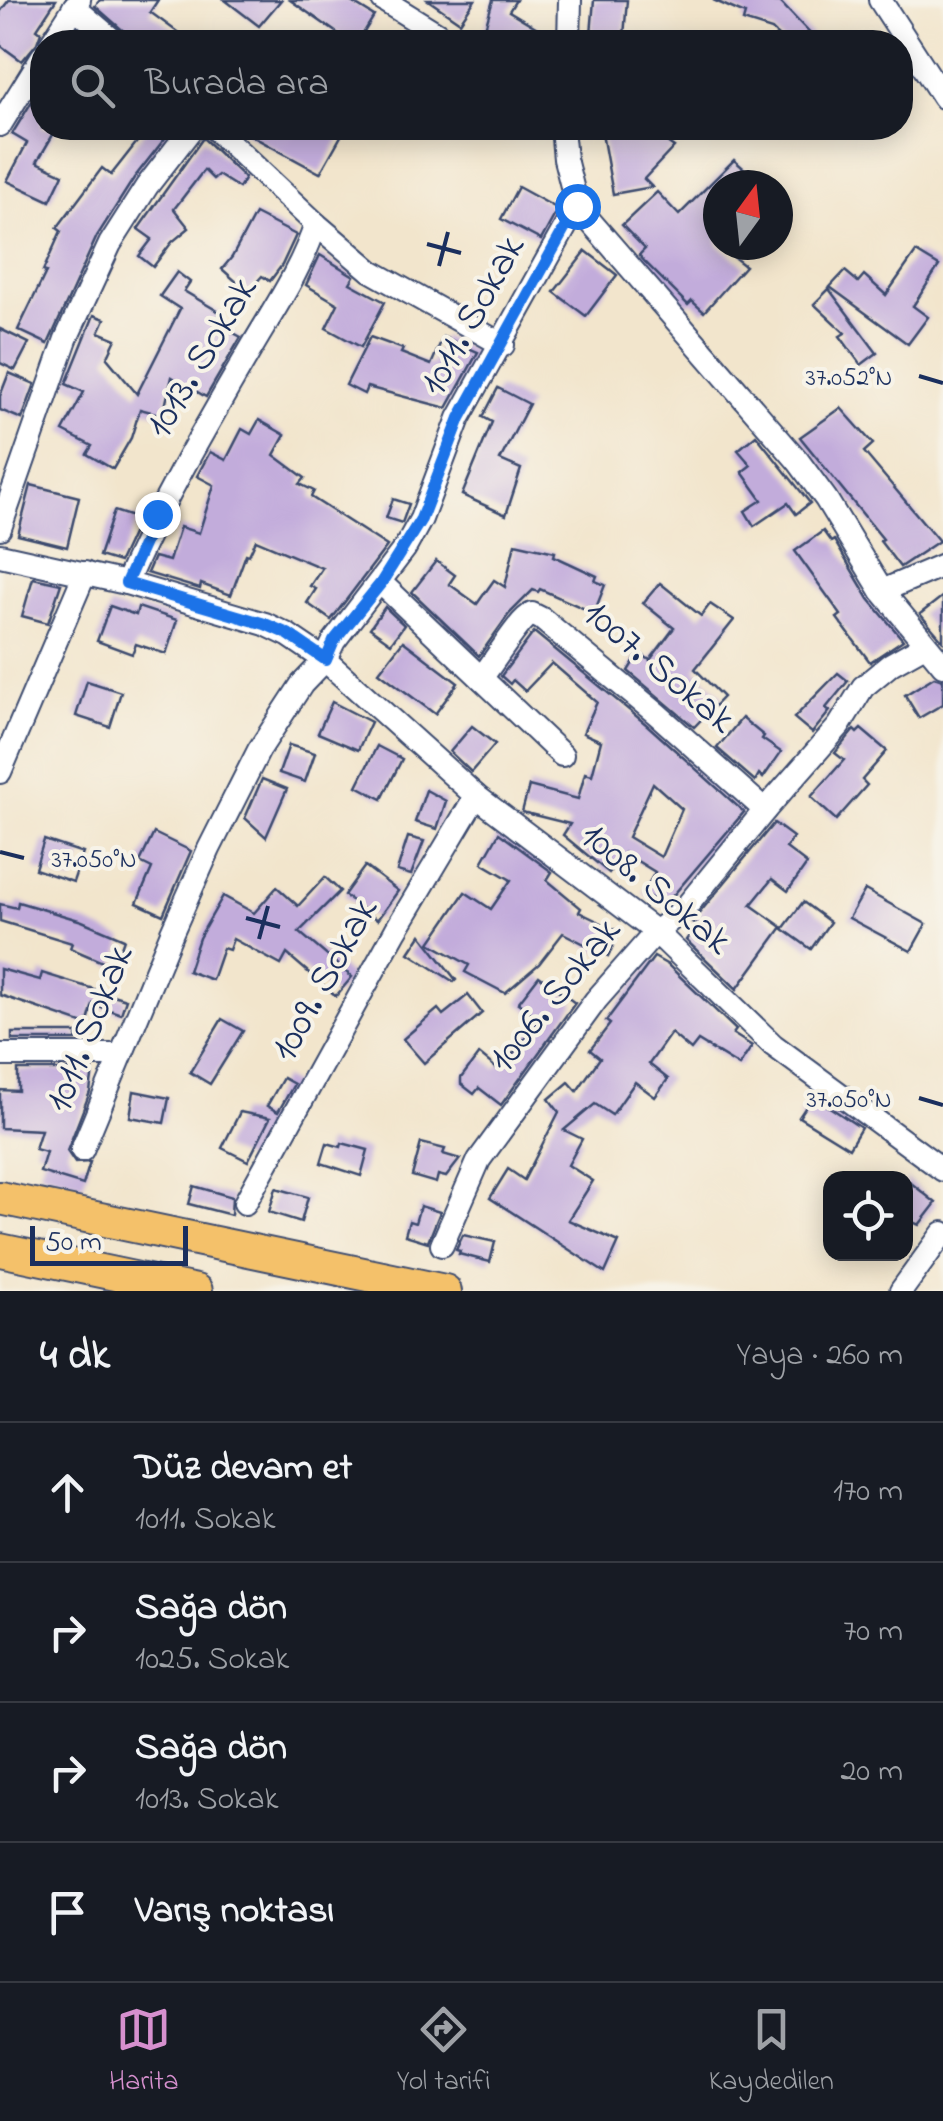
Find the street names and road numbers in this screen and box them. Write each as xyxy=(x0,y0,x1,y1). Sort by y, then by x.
street label: 1011. Sokak xyxy=(406,225,543,407)
street label: 1013. Sokak xyxy=(132,266,275,450)
street label: 1007. Sokak xyxy=(569,586,748,750)
street label: 1008. Sokak xyxy=(566,809,744,972)
street label: 1009. Sokak xyxy=(257,887,396,1073)
street label: 1006. Sokak xyxy=(475,905,637,1086)
street label: 1011. Sokak xyxy=(31,936,151,1121)

